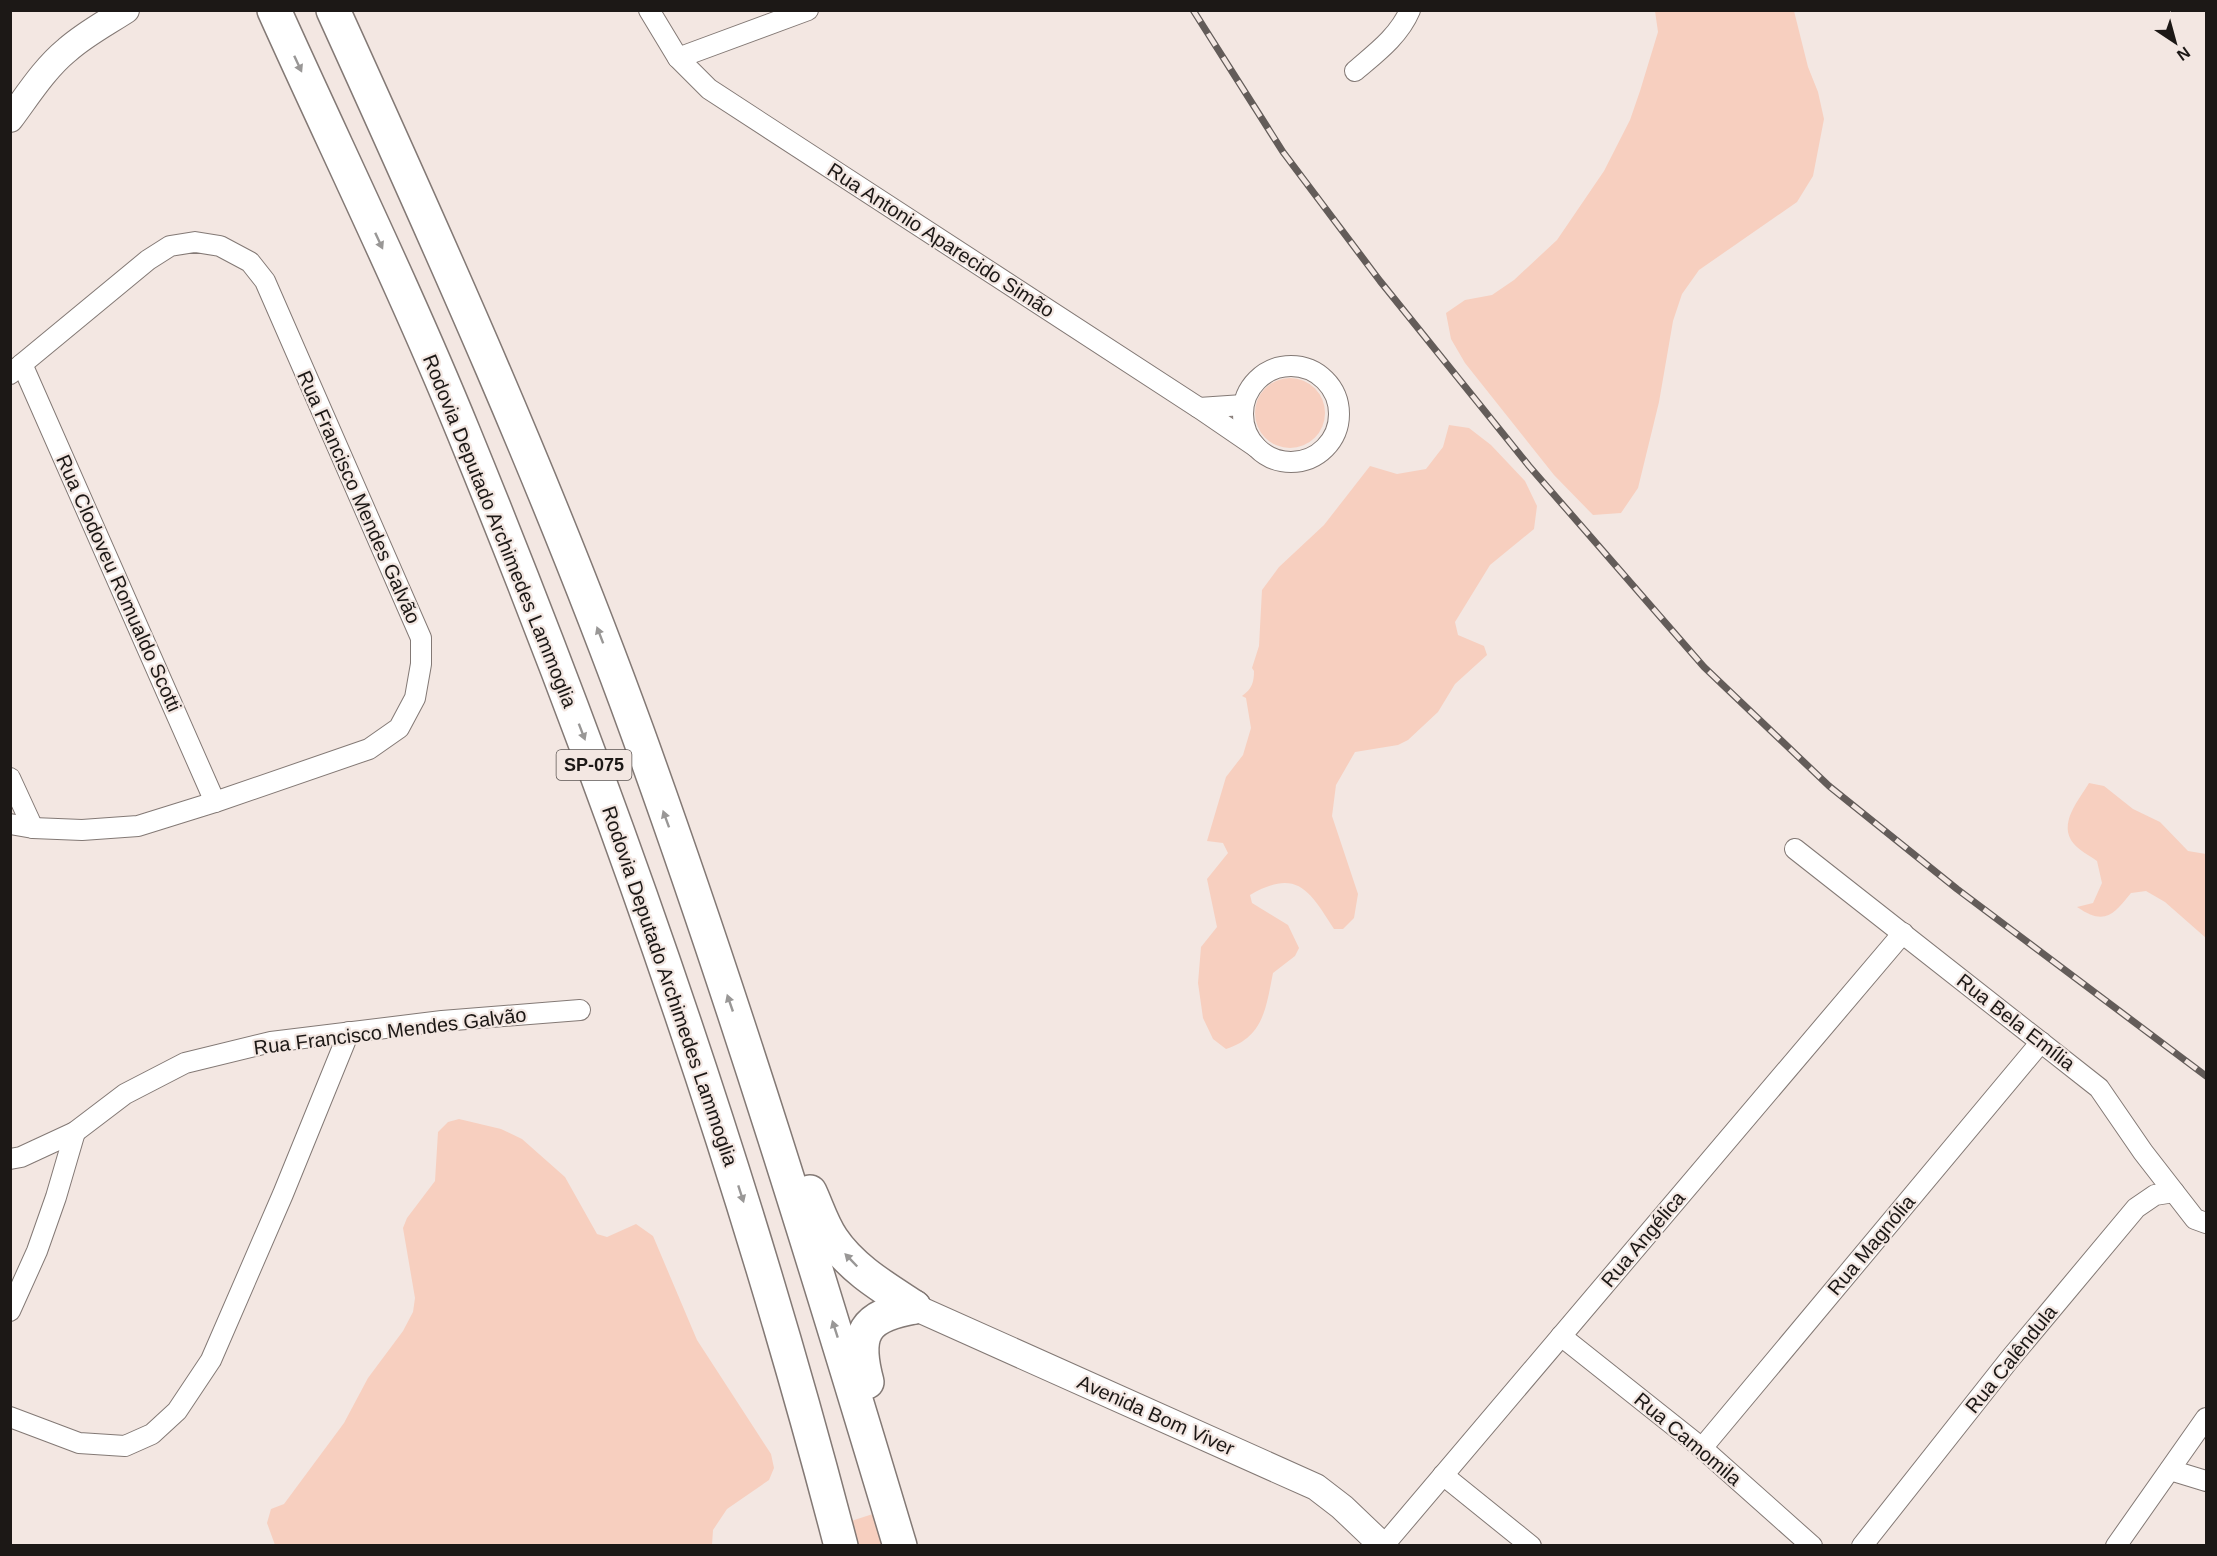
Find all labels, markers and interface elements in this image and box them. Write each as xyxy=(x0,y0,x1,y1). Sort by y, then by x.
north arrow xyxy=(2145,12,2205,72)
text: N xyxy=(2174,43,2193,64)
one-way arrow xyxy=(293,55,302,72)
street label: Rua Antonio Aparecido Simão xyxy=(824,158,1058,322)
one-way arrow xyxy=(374,233,384,251)
street label: Rodovia Deputado Archimedes Lammoglia xyxy=(419,351,582,712)
street label: Rua Francisco Mendes Galvão xyxy=(293,367,425,627)
street label: Rua Clodoveu Romualdo Scotti xyxy=(52,451,186,715)
one-way arrow xyxy=(595,626,604,644)
one-way arrow xyxy=(577,723,587,741)
road number: SP-075 xyxy=(556,750,632,780)
street label: Rodovia Deputado Archimedes Lammoglia xyxy=(598,803,742,1170)
one-way arrow xyxy=(661,809,671,827)
street label: Rua Bela Emília xyxy=(1953,969,2080,1075)
one-way arrow xyxy=(724,994,734,1012)
street label: Rua Francisco Mendes Galvão xyxy=(252,1003,528,1059)
one-way arrow xyxy=(737,1185,747,1203)
street label: Rua Angélica xyxy=(1597,1186,1690,1291)
street label: Rua Magnólia xyxy=(1823,1190,1920,1299)
one-way arrow xyxy=(844,1253,858,1268)
street label: Rua Calêndula xyxy=(1961,1300,2062,1417)
one-way arrow xyxy=(830,1320,839,1338)
street label: Avenida Bom Viver xyxy=(1074,1371,1238,1460)
street label: Rua Camomila xyxy=(1630,1388,1746,1490)

